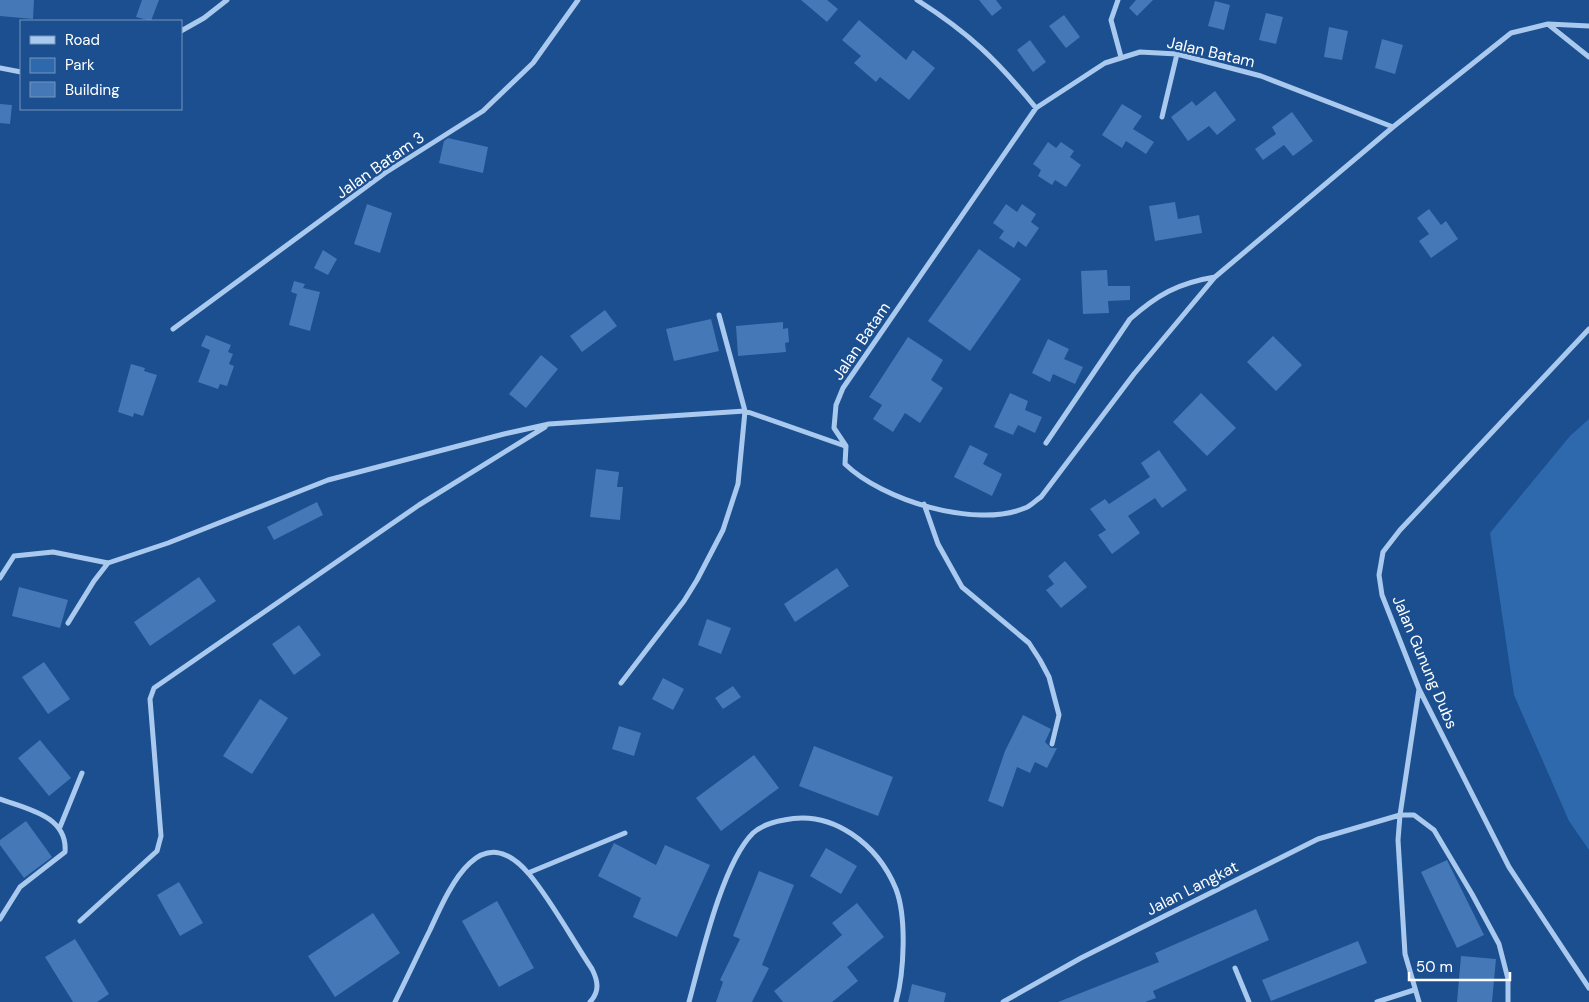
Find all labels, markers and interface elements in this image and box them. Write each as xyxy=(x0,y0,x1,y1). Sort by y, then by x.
legend xyxy=(20,20,182,110)
text: Road xyxy=(65,30,100,50)
street label: Jalan Batam xyxy=(1165,32,1257,72)
text: Park xyxy=(65,55,95,75)
text: Building xyxy=(65,80,120,100)
street label: Jalan Batam 3 xyxy=(332,127,428,203)
street label: Jalan Batam xyxy=(827,298,895,384)
street label: Jalan Gunung Dubs xyxy=(1387,592,1463,732)
street label: Jalan Langkat xyxy=(1142,856,1242,920)
scale bar xyxy=(1409,950,1510,982)
text: 50 m xyxy=(1416,957,1453,977)

